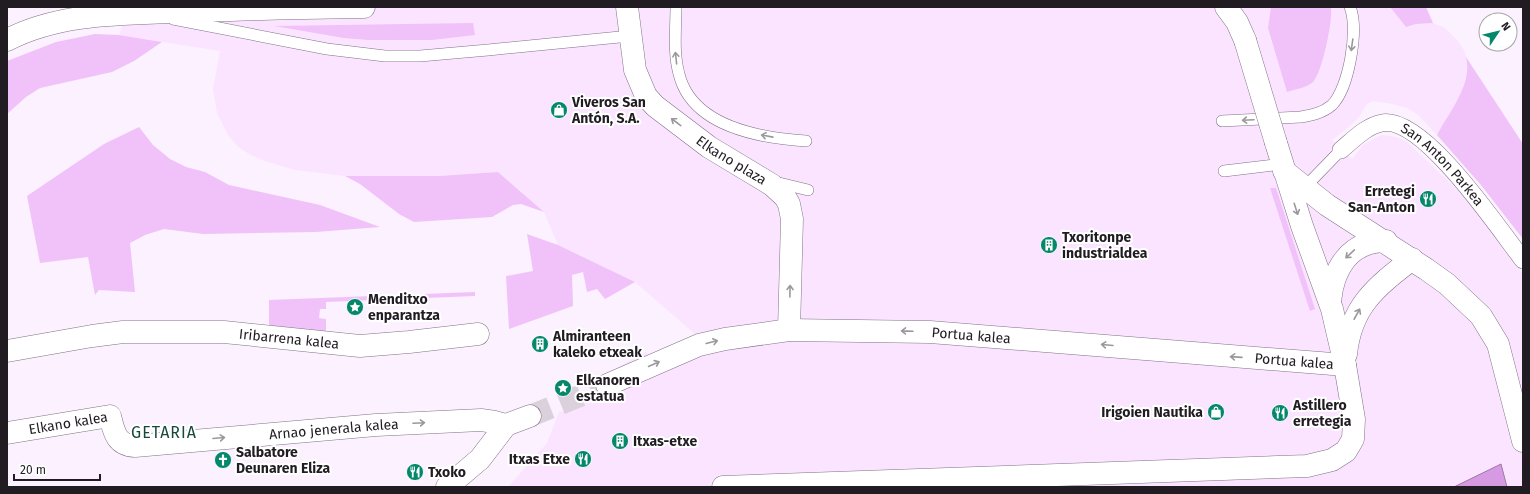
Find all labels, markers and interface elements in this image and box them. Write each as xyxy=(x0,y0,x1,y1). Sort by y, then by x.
north arrow xyxy=(1478,12,1518,52)
text: N xyxy=(1498,20,1513,33)
one-way arrow xyxy=(1348,38,1356,51)
one-way arrow xyxy=(673,52,680,65)
place label: Viveros San Antón, S.A. xyxy=(571,94,646,127)
shop icon: Viveros San Antón, S.A. xyxy=(549,100,569,120)
one-way arrow xyxy=(1242,116,1255,124)
one-way arrow xyxy=(671,118,682,127)
street label: San Anton Parkea xyxy=(1398,120,1487,209)
street label: Elkano plaza xyxy=(693,132,770,189)
one-way arrow xyxy=(761,132,774,140)
place label: Erretegi San-Anton xyxy=(1348,183,1415,216)
restaurant icon: Erretegi San-Anton xyxy=(1418,189,1438,209)
one-way arrow xyxy=(1293,202,1300,215)
place label: Txoritonpe industrialdea xyxy=(1062,229,1148,262)
building icon: Txoritonpe industrialdea xyxy=(1039,235,1059,255)
one-way arrow xyxy=(1346,249,1356,258)
one-way arrow xyxy=(786,285,794,298)
place label: Menditxo enparantza xyxy=(368,291,440,324)
place icon: Menditxo enparantza xyxy=(345,297,365,317)
one-way arrow xyxy=(1353,308,1361,320)
street label: Portua kalea xyxy=(931,324,1011,347)
street label: Iribarrena kalea xyxy=(238,326,340,353)
one-way arrow xyxy=(901,327,914,335)
place label: Almiranteen kaleko etxeak xyxy=(552,328,642,361)
building icon: Almiranteen kaleko etxeak xyxy=(530,334,550,354)
one-way arrow xyxy=(706,338,719,345)
one-way arrow xyxy=(1101,341,1114,349)
street label: Portua kalea xyxy=(1254,350,1334,373)
one-way arrow xyxy=(1230,353,1243,360)
one-way arrow xyxy=(648,360,660,367)
place label: Elkanoren estatua xyxy=(576,372,640,405)
place icon: Elkanoren estatua xyxy=(553,378,573,398)
place label: Astillero erretegia xyxy=(1292,397,1352,430)
shop icon: Irigoien Nautika xyxy=(1206,402,1226,422)
restaurant icon: Astillero erretegia xyxy=(1270,403,1290,423)
place label: Irigoien Nautika xyxy=(1101,404,1203,421)
street label: Elkano kalea xyxy=(27,409,109,438)
street label: Arnao jenerala kalea xyxy=(268,416,399,443)
one-way arrow xyxy=(412,420,425,427)
district label: GETARIA xyxy=(131,423,197,442)
building icon: Itxas-etxe xyxy=(610,431,630,451)
place label: Itxas-etxe xyxy=(633,433,697,450)
one-way arrow xyxy=(212,434,225,441)
place label: Salbatore Deunaren Eliza xyxy=(236,444,330,477)
restaurant icon: Itxas Etxe xyxy=(573,449,593,469)
church icon: Salbatore Deunaren Eliza xyxy=(213,450,233,470)
place label: Itxas Etxe xyxy=(509,451,570,468)
scale bar xyxy=(14,456,100,482)
restaurant icon: Txoko xyxy=(405,462,425,482)
text: 20 m xyxy=(20,463,46,477)
place label: Txoko xyxy=(428,464,466,481)

